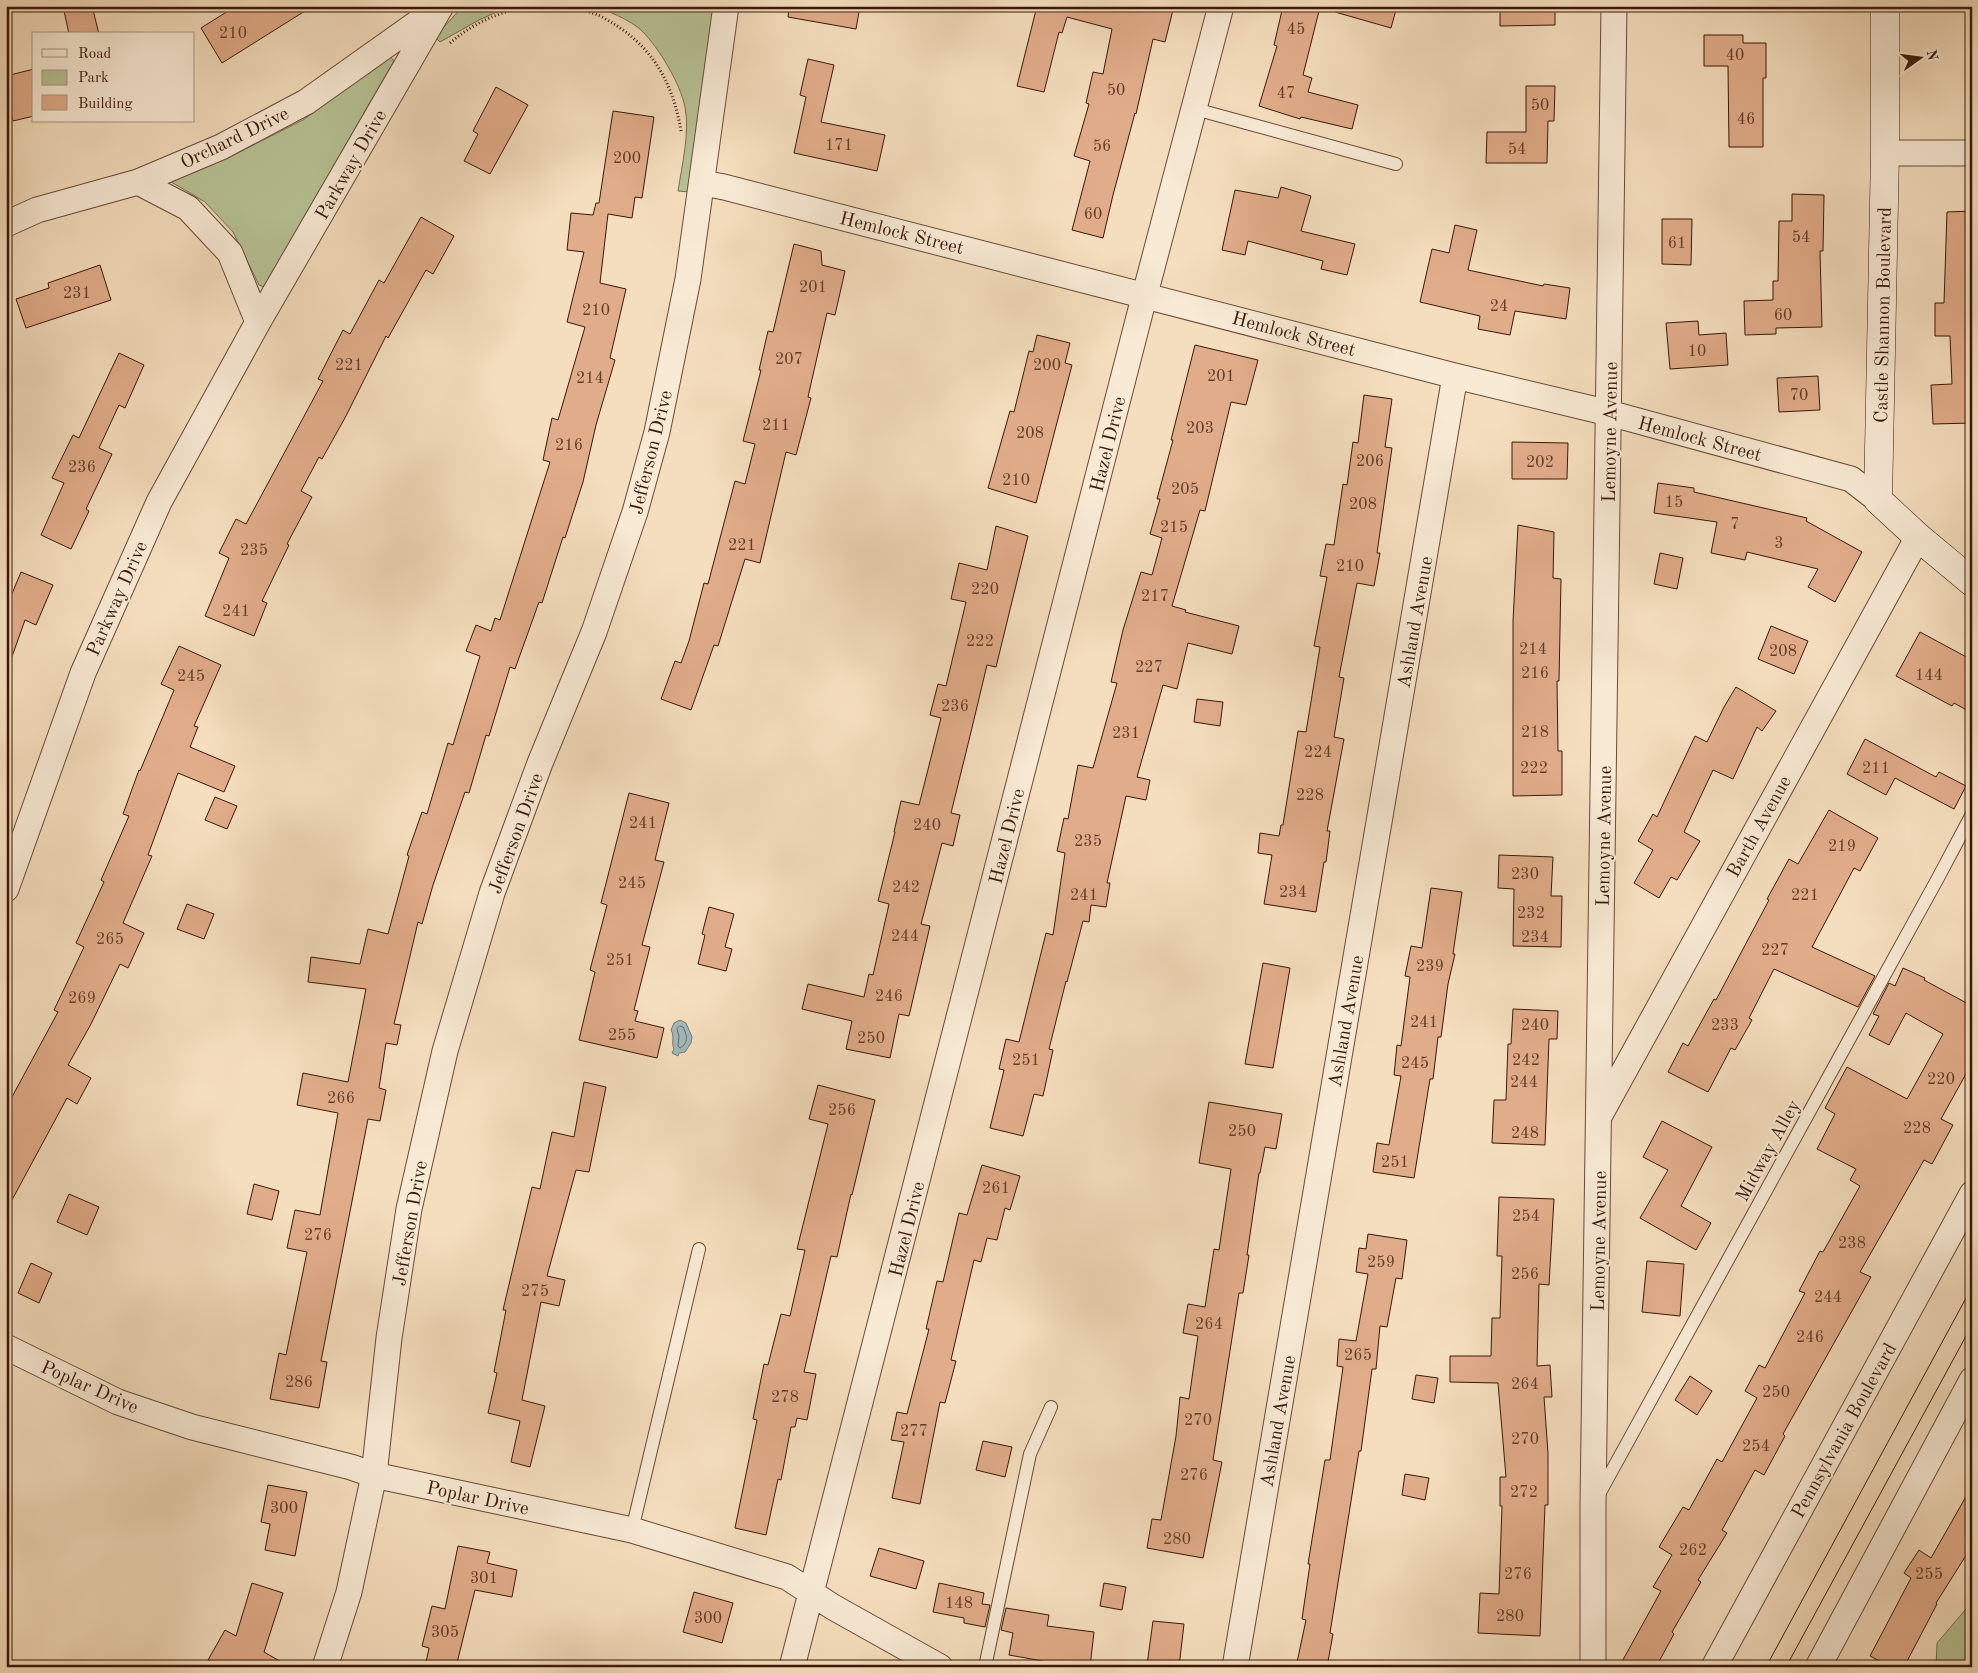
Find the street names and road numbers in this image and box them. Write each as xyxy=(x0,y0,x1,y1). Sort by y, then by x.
street label: Orchard Drive xyxy=(178,105,292,174)
street label: Parkway Drive xyxy=(313,107,391,223)
street label: Castle Shannon Boulevard xyxy=(1873,207,1896,423)
street label: Hemlock Street xyxy=(837,210,965,259)
street label: Hemlock Street xyxy=(1229,310,1357,361)
street label: Lemoyne Avenue xyxy=(1601,362,1622,503)
street label: Jefferson Drive xyxy=(628,389,677,517)
street label: Hazel Drive xyxy=(1088,395,1130,494)
street label: Hemlock Street xyxy=(1635,415,1763,466)
street label: Parkway Drive xyxy=(85,539,152,659)
street label: Ashland Avenue xyxy=(1396,555,1437,690)
street label: Lemoyne Avenue xyxy=(1595,766,1616,907)
street label: Jefferson Drive xyxy=(487,771,548,897)
street label: Barth Avenue xyxy=(1725,773,1796,881)
street label: Hazel Drive xyxy=(987,787,1029,886)
street label: Ashland Avenue xyxy=(1327,954,1368,1089)
street label: Midway Alley xyxy=(1733,1097,1805,1205)
street label: Jefferson Drive xyxy=(391,1159,432,1288)
street label: Lemoyne Avenue xyxy=(1590,1171,1611,1312)
street label: Hazel Drive xyxy=(887,1180,929,1279)
street label: Pennsylvania Boulevard xyxy=(1789,1341,1901,1522)
street label: Ashland Avenue xyxy=(1259,1354,1300,1489)
street label: Poplar Drive xyxy=(37,1358,141,1418)
street label: Poplar Drive xyxy=(424,1479,531,1520)

